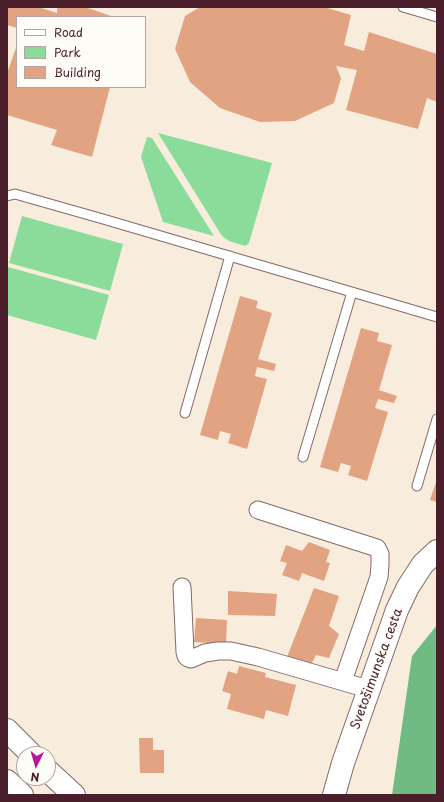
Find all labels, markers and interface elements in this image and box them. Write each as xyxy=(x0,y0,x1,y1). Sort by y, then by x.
legend xyxy=(16,16,146,88)
text: Road xyxy=(54,23,83,41)
text: Park xyxy=(54,43,81,61)
text: Building xyxy=(54,63,101,81)
street label: Svetošimunska cesta xyxy=(348,606,406,732)
north arrow xyxy=(16,746,56,786)
text: N xyxy=(30,769,40,786)

